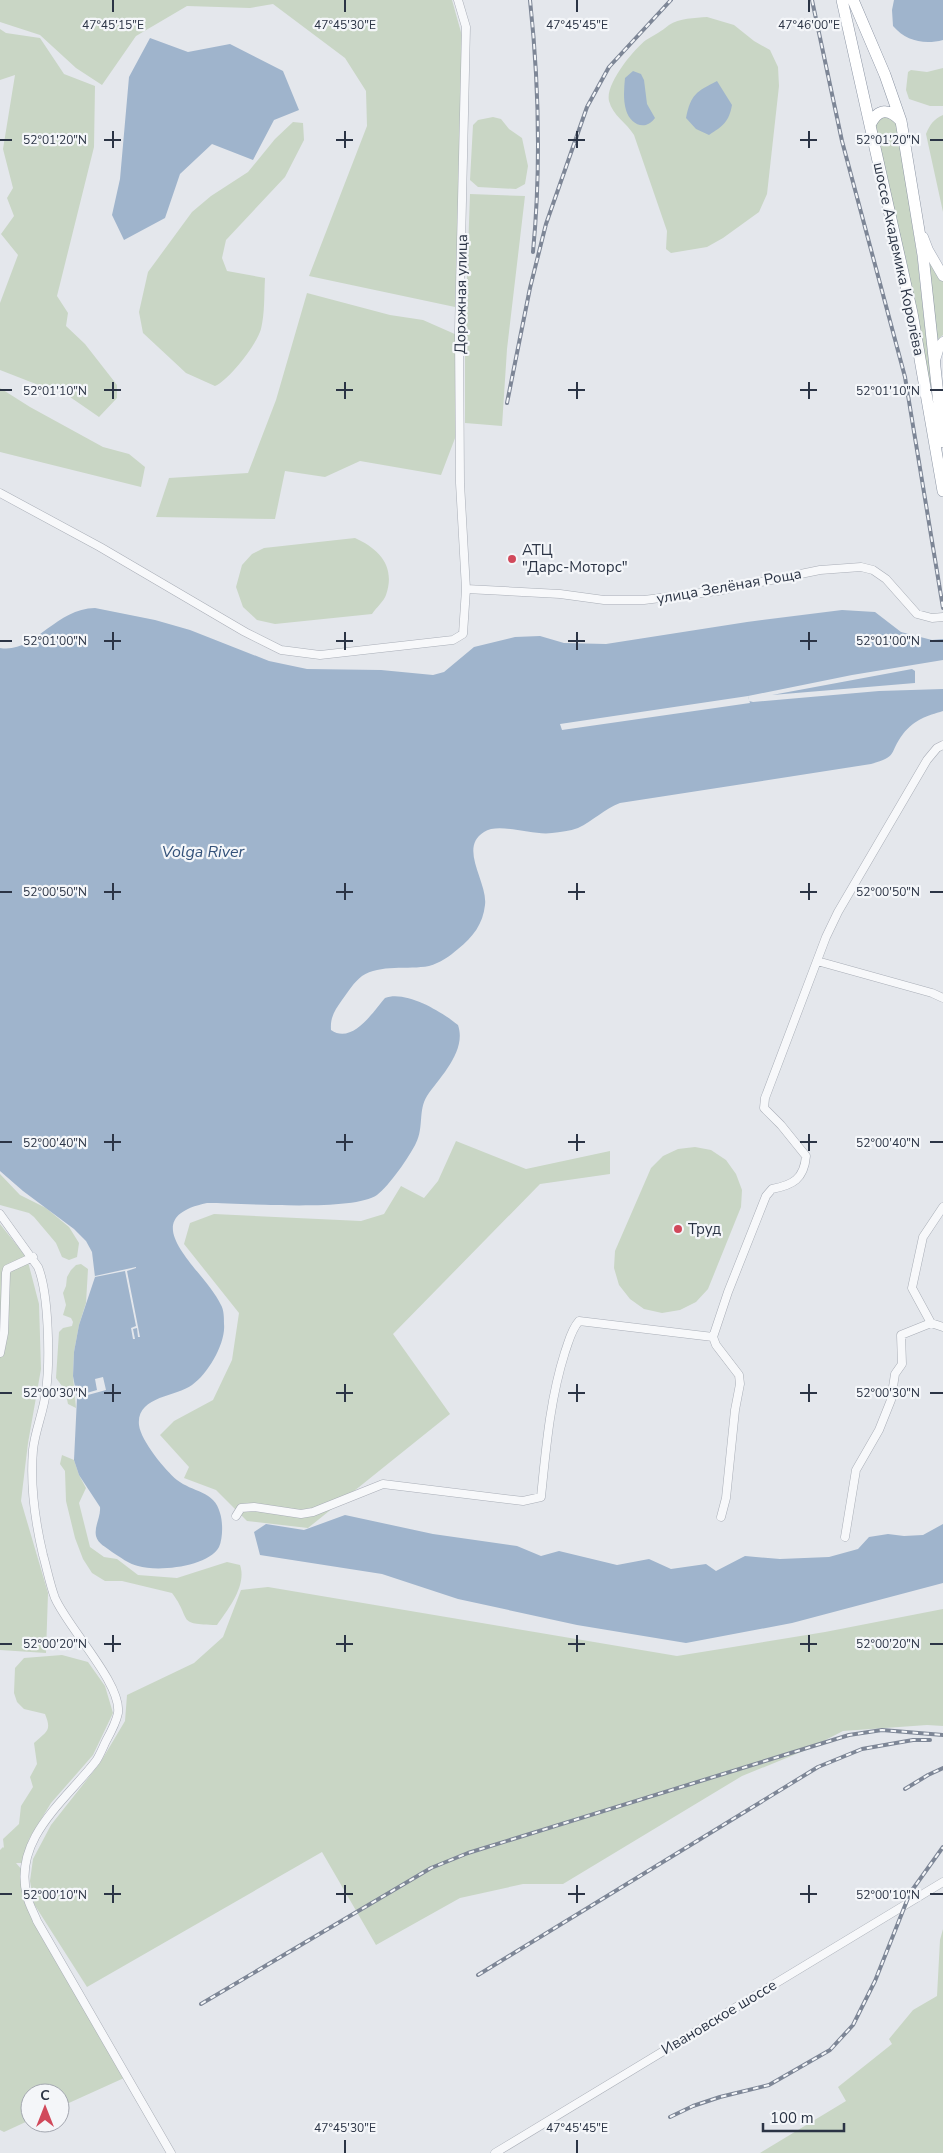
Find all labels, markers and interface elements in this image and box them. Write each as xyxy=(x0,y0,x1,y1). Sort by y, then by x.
text: 47°45'15"E xyxy=(82,17,144,33)
text: 47°45'30"E xyxy=(314,17,376,33)
text: 47°45'45"E xyxy=(546,17,608,33)
text: 47°46'00"E xyxy=(778,17,840,33)
text: 52°01'20"N xyxy=(23,132,87,148)
text: 52°01'20"N xyxy=(856,132,920,148)
street label: шоссе Академика Королёва xyxy=(869,160,929,358)
street label: Дорожная улица xyxy=(450,234,472,354)
text: 52°01'10"N xyxy=(23,383,87,399)
text: 52°01'10"N xyxy=(856,383,920,399)
place label: АТЦ "Дарс-Моторс" xyxy=(522,540,628,577)
marker: АТЦ "Дарс-Моторс" xyxy=(506,553,518,565)
street label: улица Зелёная Роща xyxy=(655,563,803,609)
text: 52°01'00"N xyxy=(23,633,87,649)
text: 52°01'00"N xyxy=(856,633,920,649)
water label: Volga River xyxy=(162,841,245,863)
text: 52°00'50"N xyxy=(23,884,87,900)
text: 52°00'50"N xyxy=(856,884,920,900)
text: 52°00'40"N xyxy=(23,1135,87,1151)
text: 52°00'40"N xyxy=(856,1135,920,1151)
place label: Труд xyxy=(688,1219,721,1239)
marker: Труд xyxy=(672,1223,684,1235)
text: 52°00'30"N xyxy=(23,1385,87,1401)
text: 52°00'30"N xyxy=(856,1385,920,1401)
text: 52°00'20"N xyxy=(23,1636,87,1652)
text: 52°00'20"N xyxy=(856,1636,920,1652)
text: 52°00'10"N xyxy=(23,1887,87,1903)
text: 52°00'10"N xyxy=(856,1887,920,1903)
street label: Ивановское шоссе xyxy=(658,1975,780,2059)
north arrow xyxy=(20,2083,70,2133)
text: С xyxy=(40,2086,50,2105)
scale bar xyxy=(763,2100,844,2132)
text: 100 m xyxy=(770,2108,814,2128)
text: 47°45'30"E xyxy=(314,2120,376,2136)
text: 47°45'45"E xyxy=(546,2120,608,2136)

